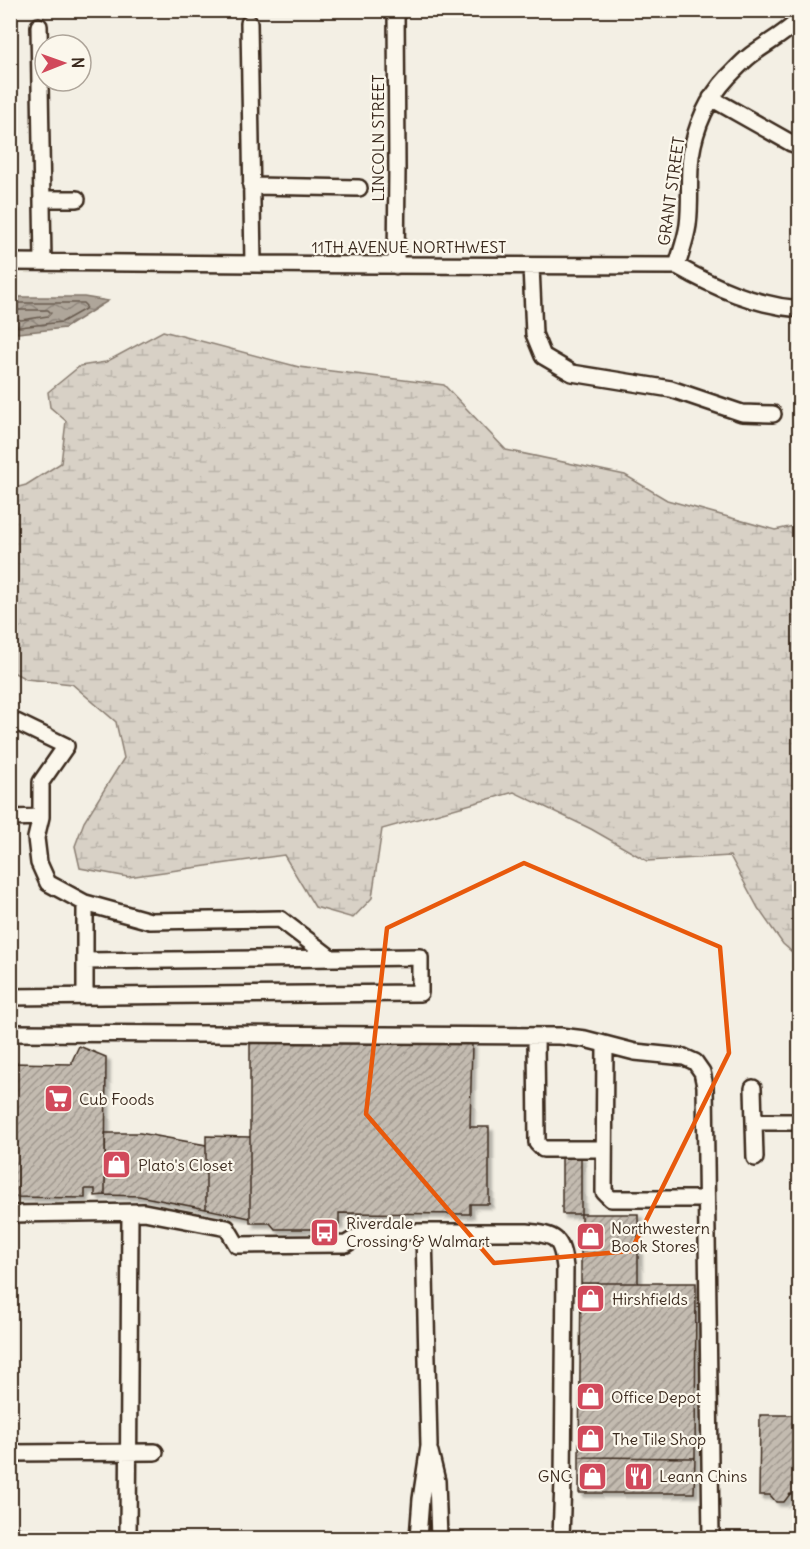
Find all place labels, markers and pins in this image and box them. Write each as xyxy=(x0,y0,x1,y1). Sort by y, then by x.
supermarket icon: Cub Foods xyxy=(42,1083,74,1115)
place label: Cub Foods xyxy=(79,1089,154,1109)
shop icon: Plato's Closet xyxy=(101,1149,133,1181)
place label: Plato's Closet xyxy=(138,1155,234,1175)
place label: Riverdale Crossing & Walmart xyxy=(346,1213,490,1251)
bus stop icon: Riverdale Crossing & Walmart xyxy=(309,1216,341,1248)
place label: Northwestern Book Stores xyxy=(611,1218,710,1256)
shop icon: Northwestern Book Stores xyxy=(574,1221,606,1253)
shop icon: Hirshfields xyxy=(575,1283,607,1315)
place label: Hirshfields xyxy=(612,1289,688,1309)
shop icon: Office Depot xyxy=(574,1381,606,1413)
place label: Office Depot xyxy=(611,1387,702,1407)
shop icon: The Tile Shop xyxy=(575,1423,607,1455)
place label: The Tile Shop xyxy=(612,1429,706,1449)
shop icon: GNC xyxy=(576,1460,608,1492)
restaurant icon: Leann Chins xyxy=(622,1460,654,1492)
place label: GNC xyxy=(538,1466,571,1486)
place label: Leann Chins xyxy=(659,1466,747,1486)

